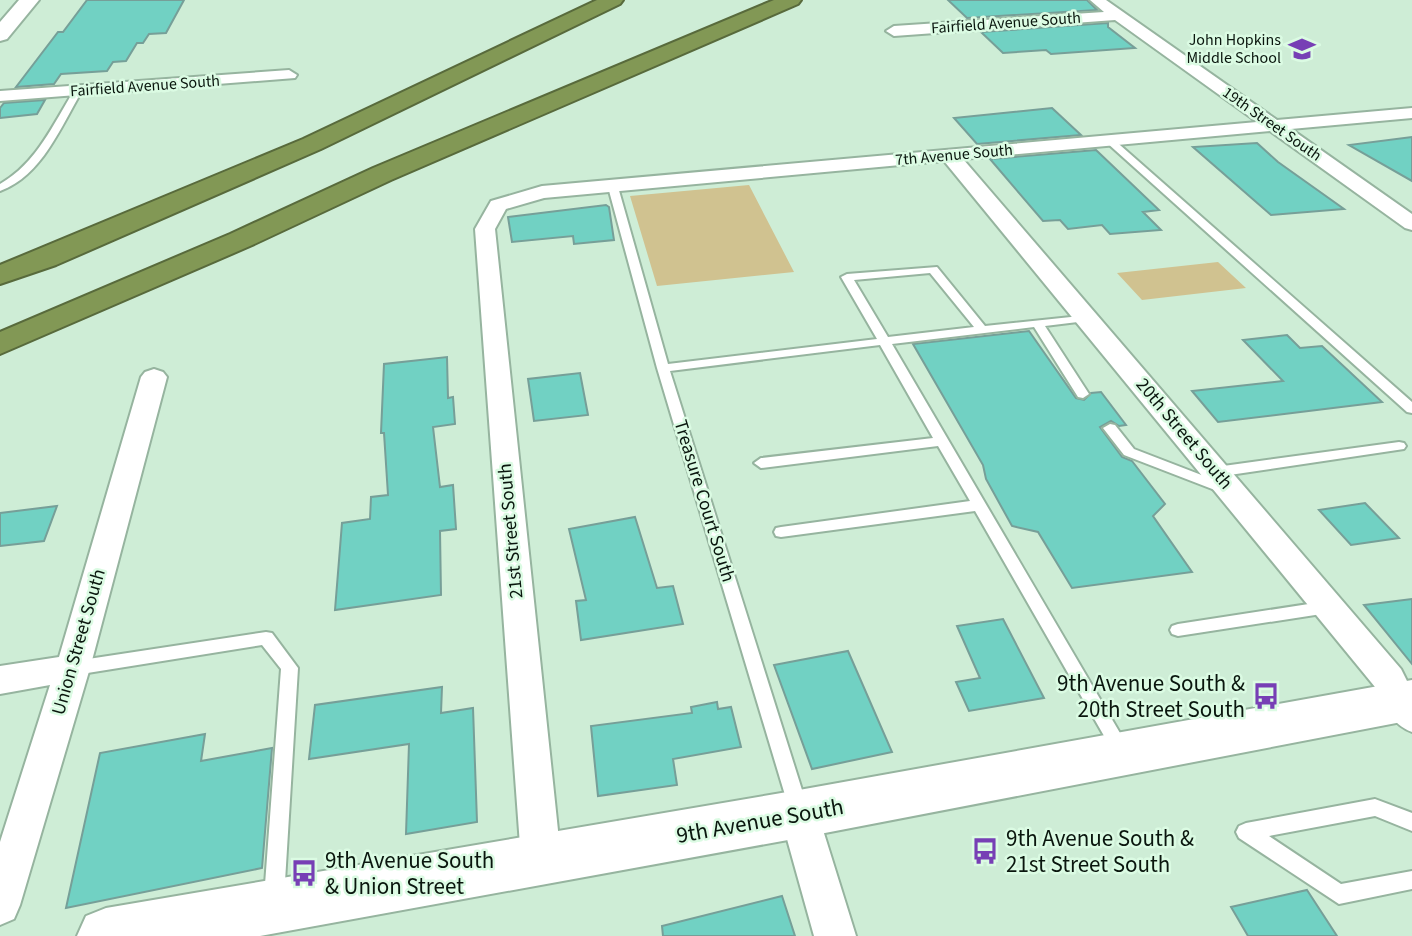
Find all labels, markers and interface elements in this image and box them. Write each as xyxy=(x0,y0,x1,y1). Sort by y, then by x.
street label: Fairfield Avenue South xyxy=(930,7,1082,39)
place label: John Hopkins Middle School xyxy=(1186,29,1281,69)
school or university icon: John Hopkins Middle School xyxy=(1287,34,1317,64)
street label: Fairfield Avenue South xyxy=(69,70,221,102)
street label: 19th Street South xyxy=(1218,82,1326,166)
street label: 7th Avenue South xyxy=(894,139,1014,171)
street label: 20th Street South xyxy=(1129,372,1239,496)
street label: Treasure Court South xyxy=(666,417,742,585)
street label: 21st Street South xyxy=(492,462,530,600)
street label: Union Street South xyxy=(45,566,113,718)
place label: 9th Avenue South & 20th Street South xyxy=(1057,667,1245,726)
bus stop icon: 9th Avenue South & 20th Street South xyxy=(1251,681,1281,711)
street label: 9th Avenue South xyxy=(674,790,846,852)
place label: 9th Avenue South & 21st Street South xyxy=(1006,822,1194,881)
bus stop icon: 9th Avenue South & 21st Street South xyxy=(970,836,1000,866)
place label: 9th Avenue South & Union Street xyxy=(325,844,494,903)
bus stop icon: 9th Avenue South & Union Street xyxy=(289,858,319,888)

